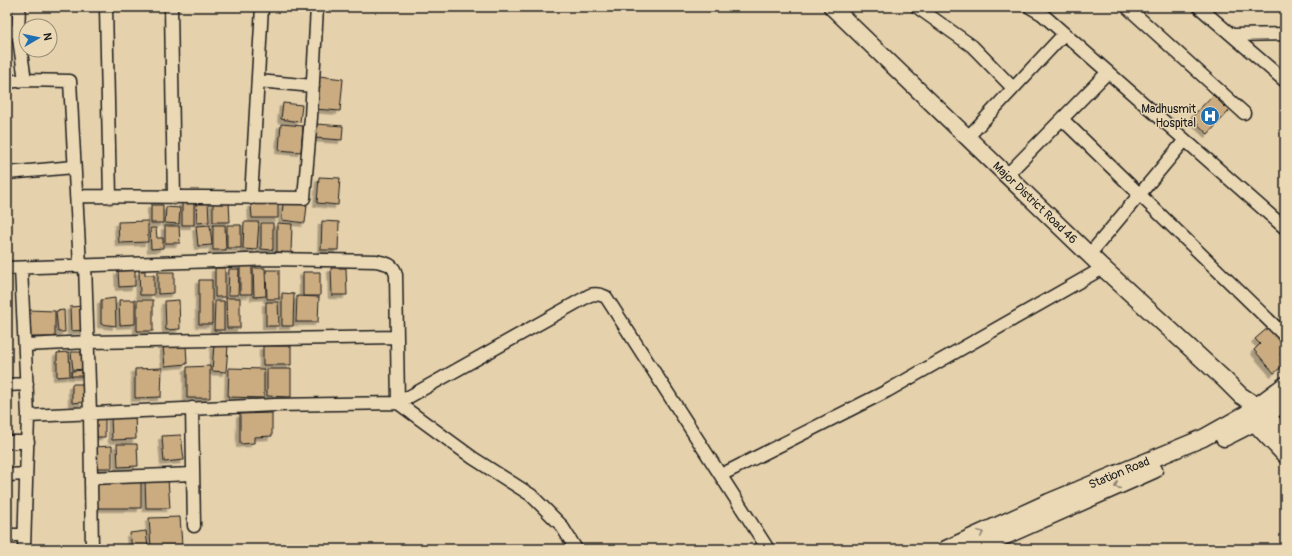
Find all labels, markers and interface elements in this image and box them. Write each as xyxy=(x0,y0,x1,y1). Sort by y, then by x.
north arrow xyxy=(18,18,58,58)
text: N xyxy=(40,32,54,42)
place label: Madhusmit Hospital xyxy=(1141,102,1196,131)
hospital icon: Madhusmit Hospital xyxy=(1199,105,1221,127)
street label: Major District Road 46 xyxy=(989,159,1080,247)
street label: Station Road xyxy=(1086,454,1152,493)
one-way arrow xyxy=(1114,481,1122,489)
one-way arrow xyxy=(977,530,985,538)

